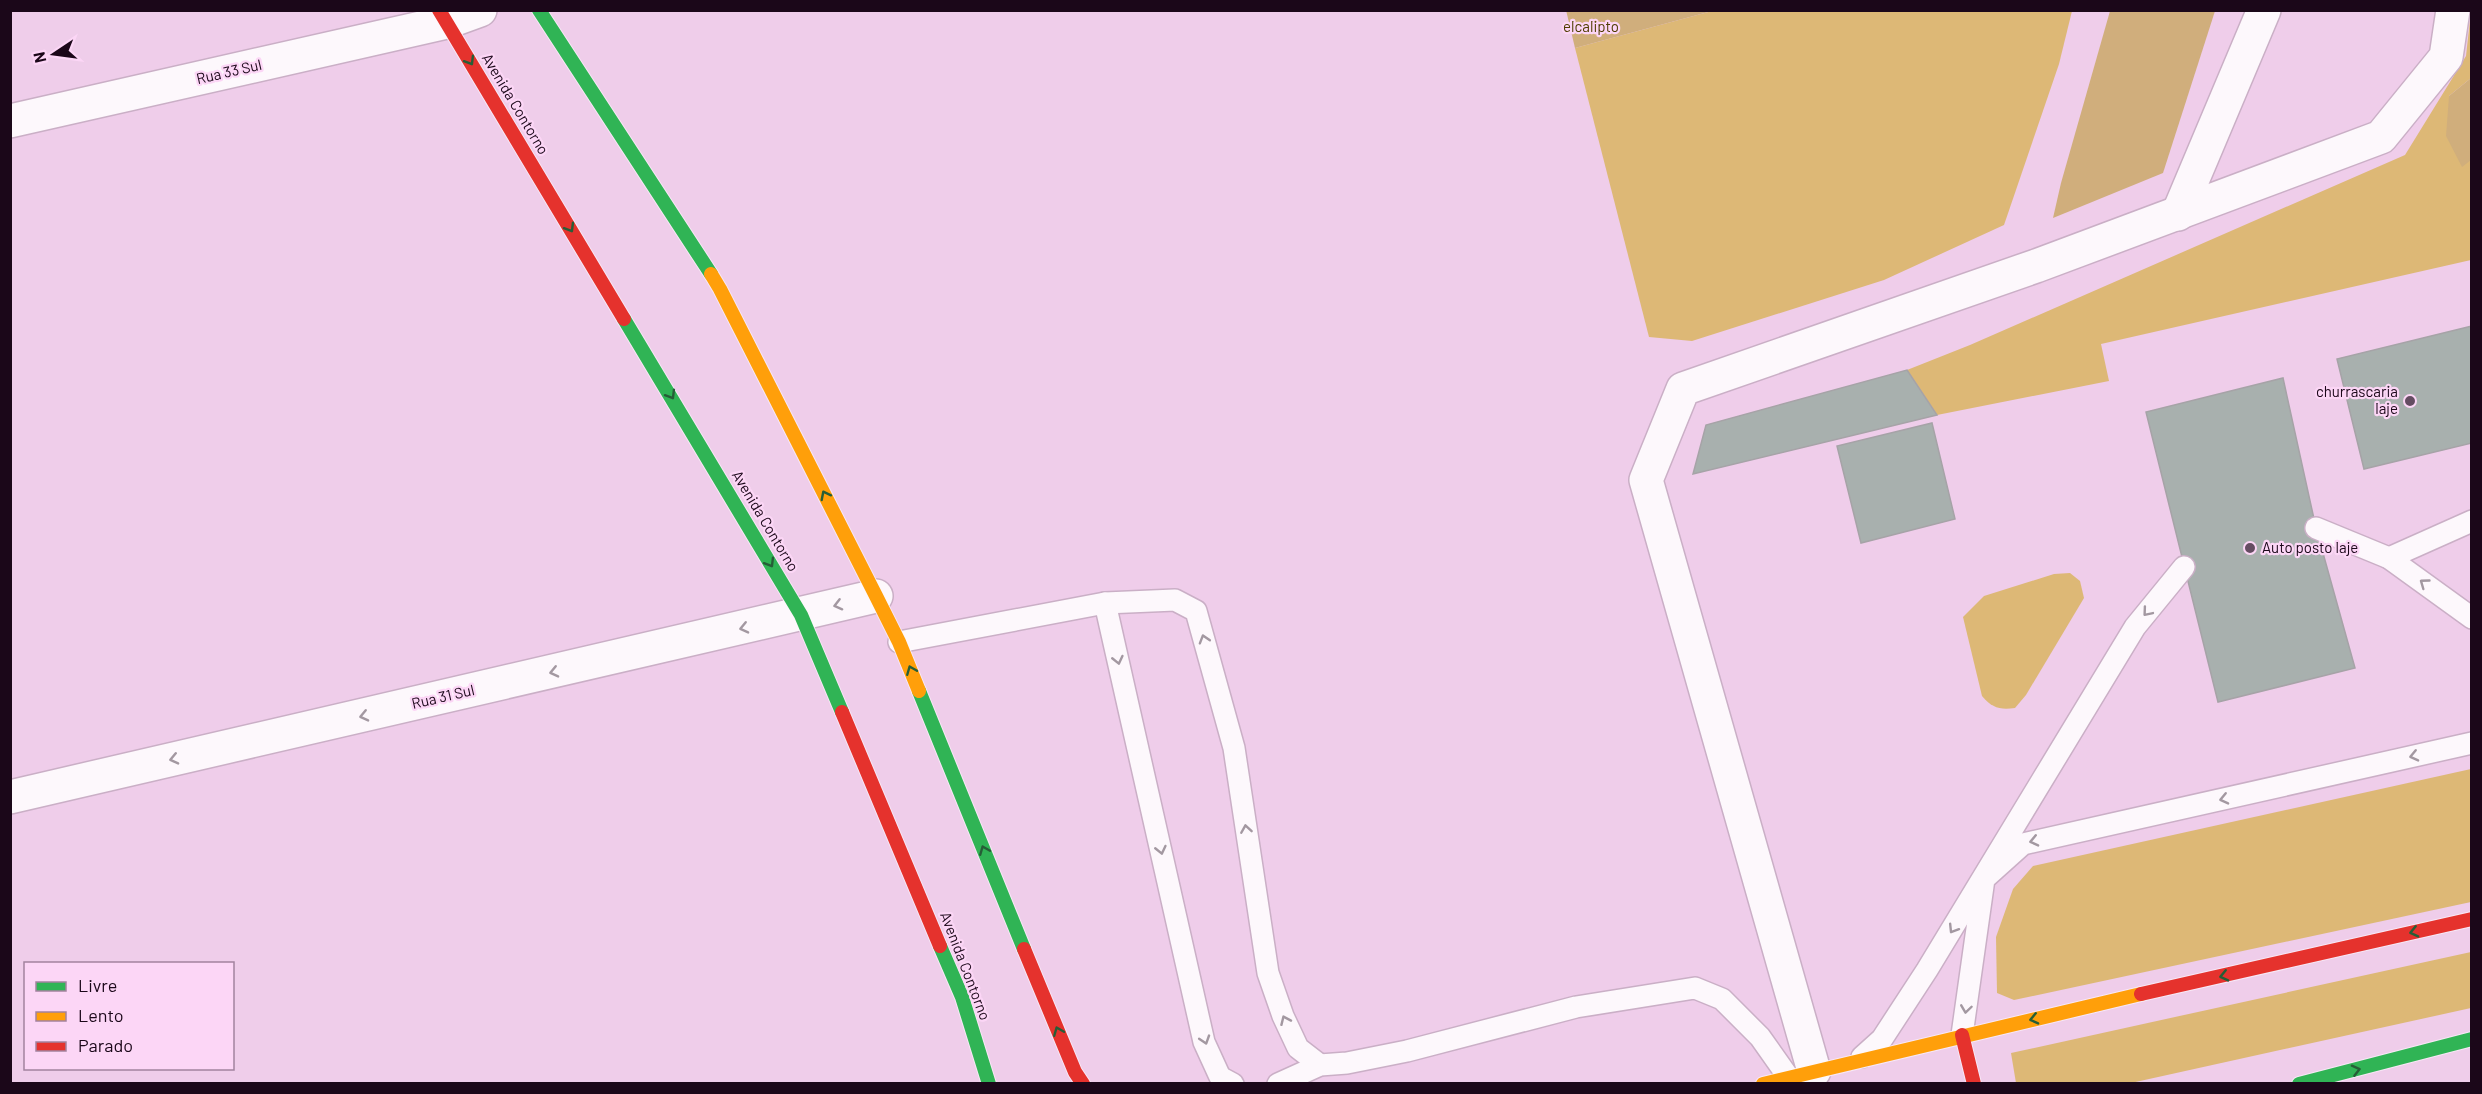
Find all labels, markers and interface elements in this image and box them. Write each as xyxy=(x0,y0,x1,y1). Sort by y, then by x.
park label: elcalipto xyxy=(1563,17,1619,35)
north arrow xyxy=(24,24,84,84)
text: N xyxy=(28,50,49,65)
street label: Avenida Contorno xyxy=(479,50,553,157)
street label: Rua 33 Sul xyxy=(194,55,263,87)
one-way arrow xyxy=(462,55,474,65)
one-way arrow xyxy=(563,222,575,232)
place label: churrascaria laje xyxy=(2316,382,2398,417)
one-way arrow xyxy=(663,389,675,399)
marker: churrascaria laje xyxy=(2403,394,2417,408)
street label: Avenida Contorno xyxy=(729,467,803,574)
one-way arrow xyxy=(820,490,832,501)
place label: Auto posto laje xyxy=(2262,538,2358,556)
marker: Auto posto laje xyxy=(2243,541,2257,555)
one-way arrow xyxy=(763,556,775,567)
one-way arrow xyxy=(2420,580,2431,591)
one-way arrow xyxy=(834,597,844,610)
one-way arrow xyxy=(2144,606,2155,617)
one-way arrow xyxy=(739,620,749,633)
one-way arrow xyxy=(1199,634,1212,645)
one-way arrow xyxy=(1111,655,1124,665)
one-way arrow xyxy=(549,664,559,677)
one-way arrow xyxy=(906,665,918,676)
street label: Rua 31 Sul xyxy=(410,680,476,712)
one-way arrow xyxy=(359,708,369,721)
one-way arrow xyxy=(2410,749,2420,762)
one-way arrow xyxy=(169,752,179,765)
one-way arrow xyxy=(2219,791,2229,804)
one-way arrow xyxy=(1241,825,1253,834)
one-way arrow xyxy=(2029,834,2039,847)
one-way arrow xyxy=(1154,845,1167,855)
one-way arrow xyxy=(979,846,991,857)
street label: Avenida Contorno xyxy=(937,909,995,1022)
one-way arrow xyxy=(1948,923,1960,933)
one-way arrow xyxy=(2410,925,2420,938)
legend xyxy=(24,962,234,1070)
one-way arrow xyxy=(2220,968,2230,981)
text: Livre xyxy=(78,974,117,996)
text: Lento xyxy=(78,1004,124,1026)
one-way arrow xyxy=(1960,1004,1973,1013)
one-way arrow xyxy=(2029,1012,2039,1025)
one-way arrow xyxy=(1280,1015,1292,1026)
one-way arrow xyxy=(1053,1026,1065,1037)
text: Parado xyxy=(78,1034,133,1056)
one-way arrow xyxy=(1197,1034,1210,1045)
one-way arrow xyxy=(2351,1064,2361,1077)

